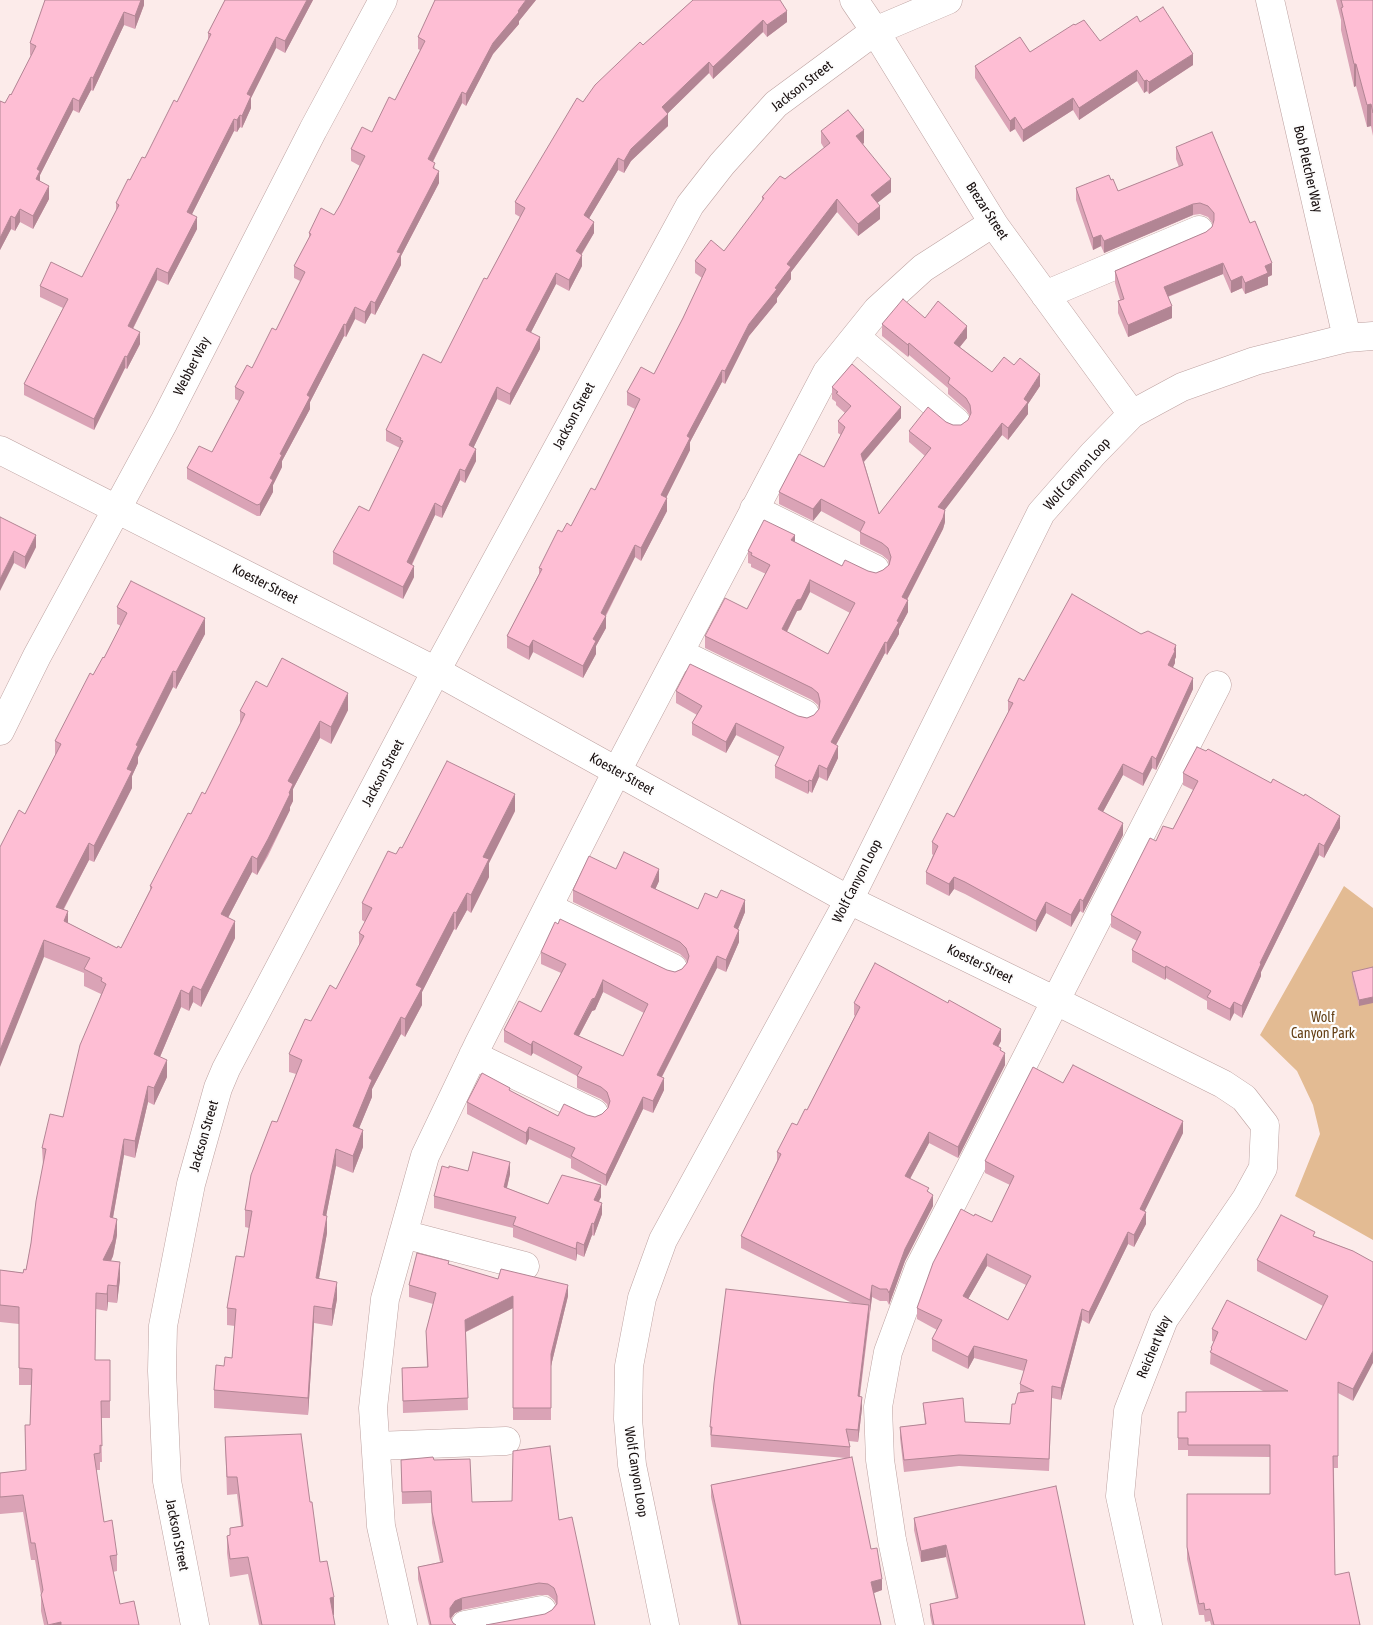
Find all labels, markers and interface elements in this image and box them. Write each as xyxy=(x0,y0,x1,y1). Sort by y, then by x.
street label: Jackson Street xyxy=(768,57,836,115)
street label: Bob Pletcher Way xyxy=(1290,124,1326,214)
street label: Brezar Street xyxy=(962,179,1012,243)
street label: Webber Way xyxy=(170,334,214,398)
street label: Jackson Street xyxy=(549,380,599,452)
street label: Wolf Canyon Loop xyxy=(1040,434,1114,514)
street label: Koester Street xyxy=(229,560,301,608)
street label: Jackson Street xyxy=(358,737,408,809)
street label: Koester Street xyxy=(587,749,657,799)
street label: Wolf Canyon Loop xyxy=(829,836,885,926)
street label: Koester Street xyxy=(944,941,1016,987)
park label: Wolf Canyon Park xyxy=(1291,1010,1355,1042)
street label: Jackson Street xyxy=(186,1098,222,1174)
street label: Reichert Way xyxy=(1133,1313,1175,1381)
street label: Wolf Canyon Loop xyxy=(621,1425,651,1519)
street label: Jackson Street xyxy=(162,1497,192,1573)

